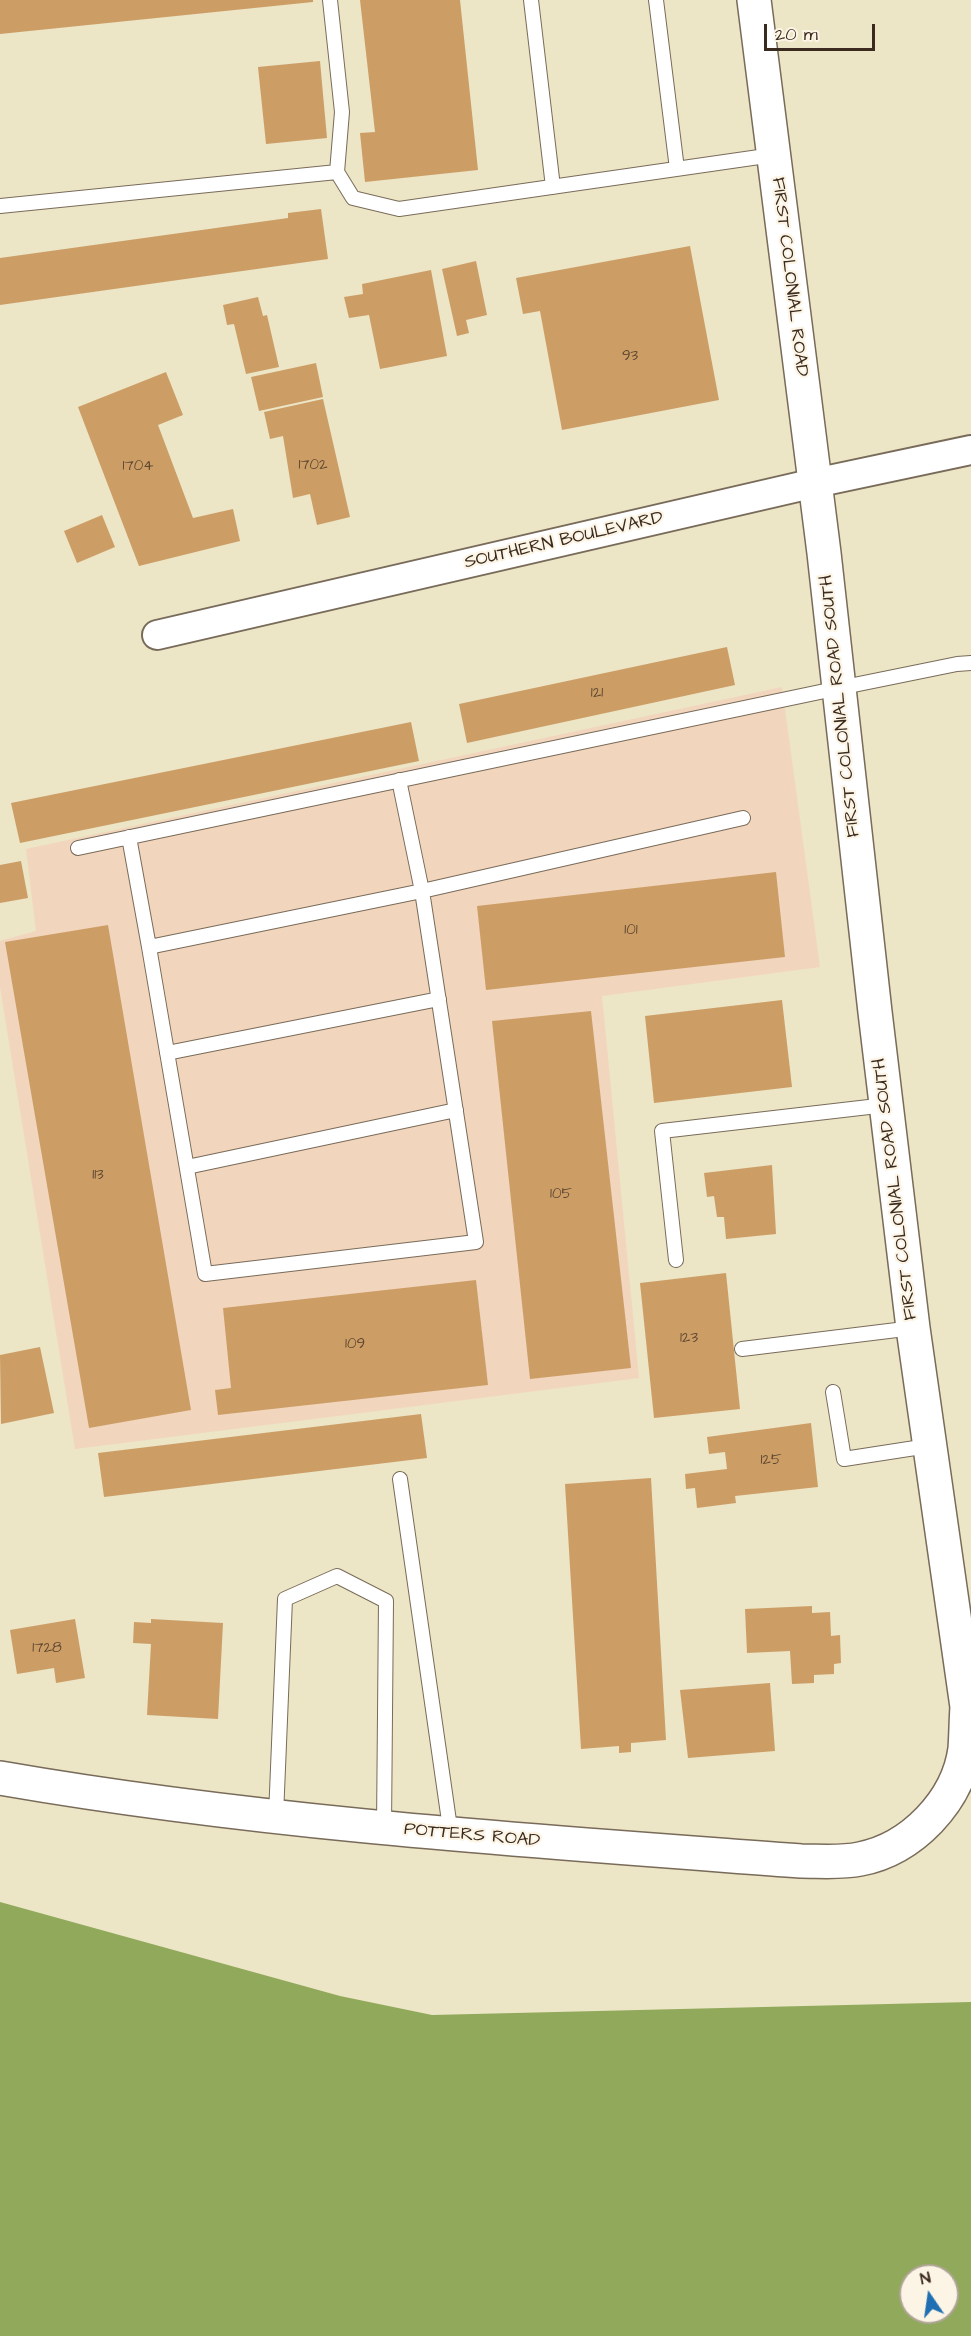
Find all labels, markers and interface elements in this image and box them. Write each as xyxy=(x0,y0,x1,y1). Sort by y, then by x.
scale bar xyxy=(767,12,878,50)
text: 20 m xyxy=(775,22,818,47)
street label: FIRST COLONIAL ROAD xyxy=(766,176,812,378)
house number: 93 xyxy=(622,348,638,366)
house number: 1702 xyxy=(298,457,328,475)
house number: 1704 xyxy=(123,458,153,476)
street label: SOUTHERN BOULEVARD xyxy=(463,508,665,574)
street label: FIRST COLONIAL ROAD SOUTH xyxy=(816,574,866,838)
house number: 121 xyxy=(591,685,603,703)
house number: 101 xyxy=(624,922,638,940)
street label: FIRST COLONIAL ROAD SOUTH xyxy=(869,1057,923,1321)
house number: 113 xyxy=(92,1167,104,1185)
house number: 105 xyxy=(550,1186,572,1204)
house number: 123 xyxy=(680,1330,698,1348)
house number: 109 xyxy=(345,1336,365,1354)
house number: 125 xyxy=(760,1452,782,1470)
house number: 1728 xyxy=(32,1640,62,1658)
street label: POTTERS ROAD xyxy=(403,1819,541,1853)
north arrow xyxy=(899,2264,959,2324)
text: N xyxy=(918,2267,933,2290)

